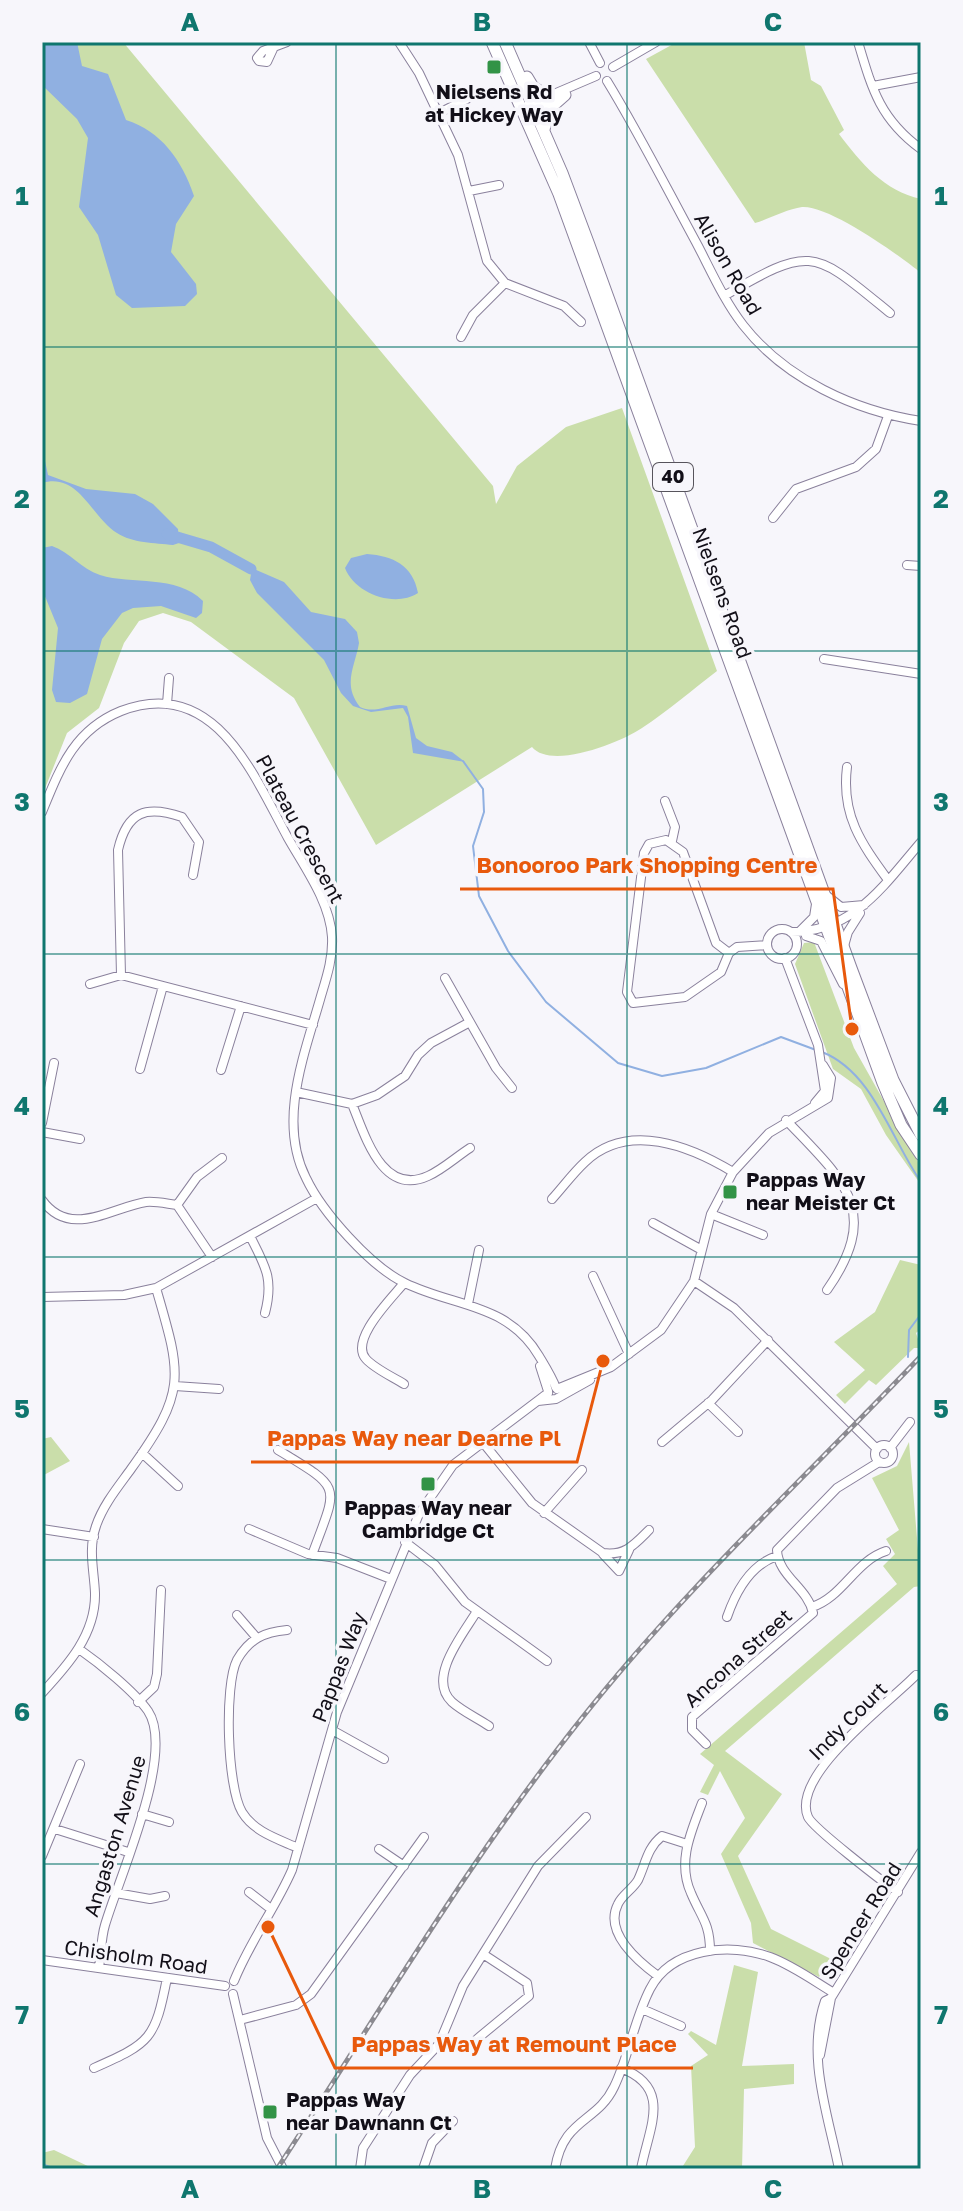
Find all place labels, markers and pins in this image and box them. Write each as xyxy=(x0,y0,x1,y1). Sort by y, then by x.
marker: Nielsens Rd at Hickey Way xyxy=(485,58,503,76)
place label: Nielsens Rd at Hickey Way xyxy=(425,79,563,126)
callout: Bonooroo Park Shopping Centre xyxy=(460,843,833,889)
place label: Pappas Way near Meister Ct xyxy=(746,1167,895,1214)
marker: Pappas Way near Meister Ct xyxy=(721,1183,739,1201)
callout: Pappas Way near Dearne Pl xyxy=(251,1416,577,1462)
marker: Pappas Way near Cambridge Ct xyxy=(419,1475,437,1493)
place label: Pappas Way near Cambridge Ct xyxy=(344,1495,512,1542)
callout: Pappas Way at Remount Place xyxy=(335,2022,693,2068)
place label: Pappas Way near Dawnann Ct xyxy=(286,2087,452,2134)
marker: Pappas Way near Dawnann Ct xyxy=(261,2103,279,2121)

